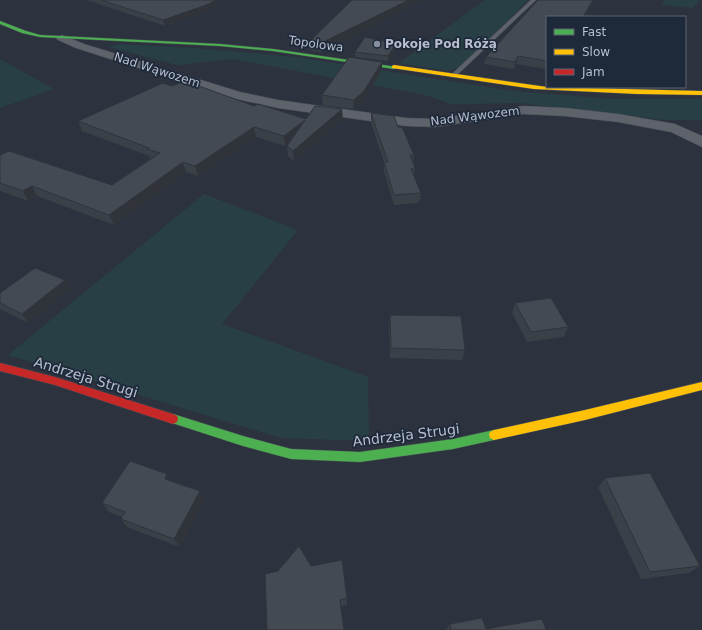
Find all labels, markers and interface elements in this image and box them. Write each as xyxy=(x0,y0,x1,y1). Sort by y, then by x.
legend xyxy=(546,16,686,88)
text: Fast xyxy=(582,25,606,39)
street label: Topolowa xyxy=(287,33,344,55)
place label: Pokoje Pod Różą xyxy=(385,37,497,51)
marker: Pokoje Pod Różą xyxy=(372,39,382,49)
text: Slow xyxy=(582,45,610,59)
street label: Nad Wąwozem xyxy=(112,50,202,90)
text: Jam xyxy=(581,65,605,79)
street label: Nad Wąwozem xyxy=(430,104,520,128)
street label: Andrzeja Strugi xyxy=(32,354,140,400)
street label: Andrzeja Strugi xyxy=(352,420,460,450)

